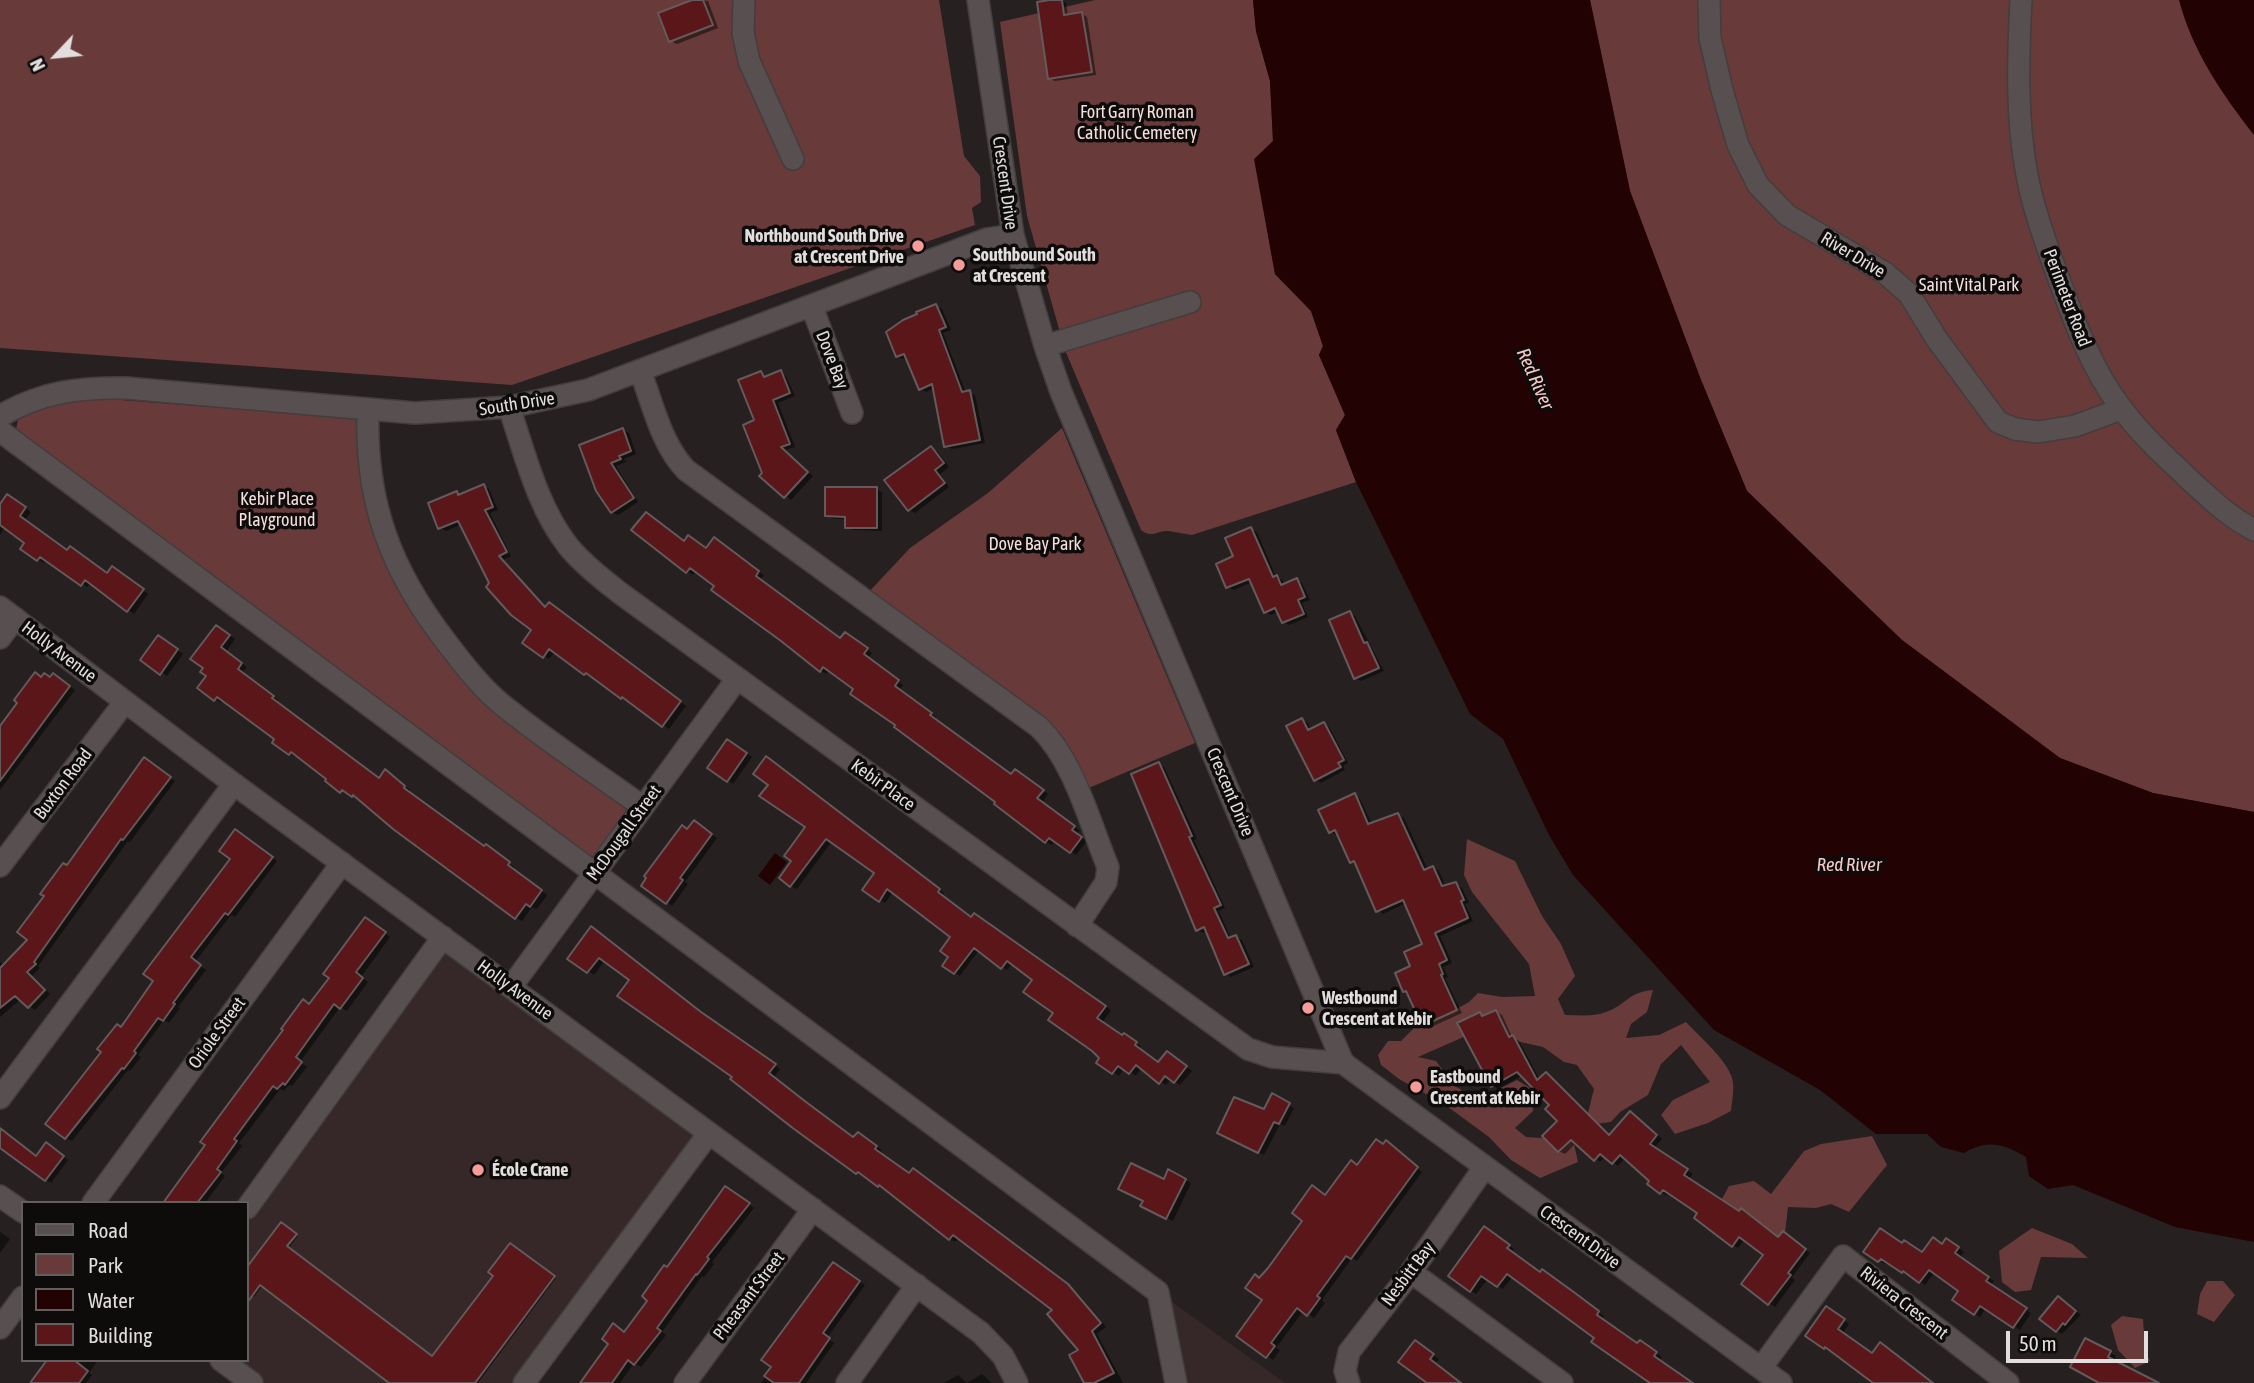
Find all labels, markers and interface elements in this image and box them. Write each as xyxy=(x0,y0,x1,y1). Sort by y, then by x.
north arrow xyxy=(21,21,91,91)
text: N xyxy=(25,55,49,75)
park label: Fort Garry Roman Catholic Cemetery xyxy=(1077,101,1197,144)
street label: Crescent Drive xyxy=(988,135,1022,231)
place label: Northbound South Drive at Crescent Drive xyxy=(744,225,904,268)
street label: River Drive xyxy=(1817,227,1889,283)
marker: Northbound South Drive at Crescent Drive xyxy=(910,238,926,254)
place label: Southbound South at Crescent xyxy=(973,244,1096,286)
street label: Perimeter Road xyxy=(2039,246,2095,350)
marker: Southbound South at Crescent xyxy=(951,257,967,273)
park label: Saint Vital Park xyxy=(1919,274,2019,296)
street label: Dove Bay xyxy=(811,328,853,392)
water label: Red River xyxy=(1511,345,1559,413)
street label: South Drive xyxy=(478,387,556,421)
park label: Kebir Place Playground xyxy=(239,488,315,530)
park label: Dove Bay Park xyxy=(988,533,1082,555)
street label: Holly Avenue xyxy=(17,617,101,687)
street label: Buxton Road xyxy=(29,744,97,824)
street label: Crescent Drive xyxy=(1202,744,1258,840)
street label: Kebir Place xyxy=(847,755,919,815)
street label: McDougall Street xyxy=(582,781,666,885)
water label: Red River xyxy=(1816,854,1882,876)
street label: Holly Avenue xyxy=(473,955,557,1025)
place label: Westbound Crescent at Kebir xyxy=(1322,987,1432,1030)
street label: Oriole Street xyxy=(184,993,250,1073)
marker: Westbound Crescent at Kebir xyxy=(1300,1000,1316,1016)
place label: Eastbound Crescent at Kebir xyxy=(1430,1066,1540,1108)
marker: Eastbound Crescent at Kebir xyxy=(1408,1079,1424,1095)
place label: École Crane xyxy=(492,1159,568,1181)
marker: École Crane xyxy=(470,1162,486,1178)
legend xyxy=(21,1201,248,1362)
street label: Crescent Drive xyxy=(1536,1201,1624,1273)
text: Road xyxy=(88,1218,128,1242)
street label: Nesbitt Bay xyxy=(1377,1238,1439,1310)
street label: Pheasant Street xyxy=(709,1248,789,1344)
text: Park xyxy=(88,1253,123,1277)
street label: Riviera Crescent xyxy=(1856,1262,1952,1344)
text: Water xyxy=(88,1288,134,1312)
scale bar xyxy=(2009,1316,2151,1360)
text: Building xyxy=(88,1323,152,1347)
text: 50 m xyxy=(2019,1331,2057,1355)

